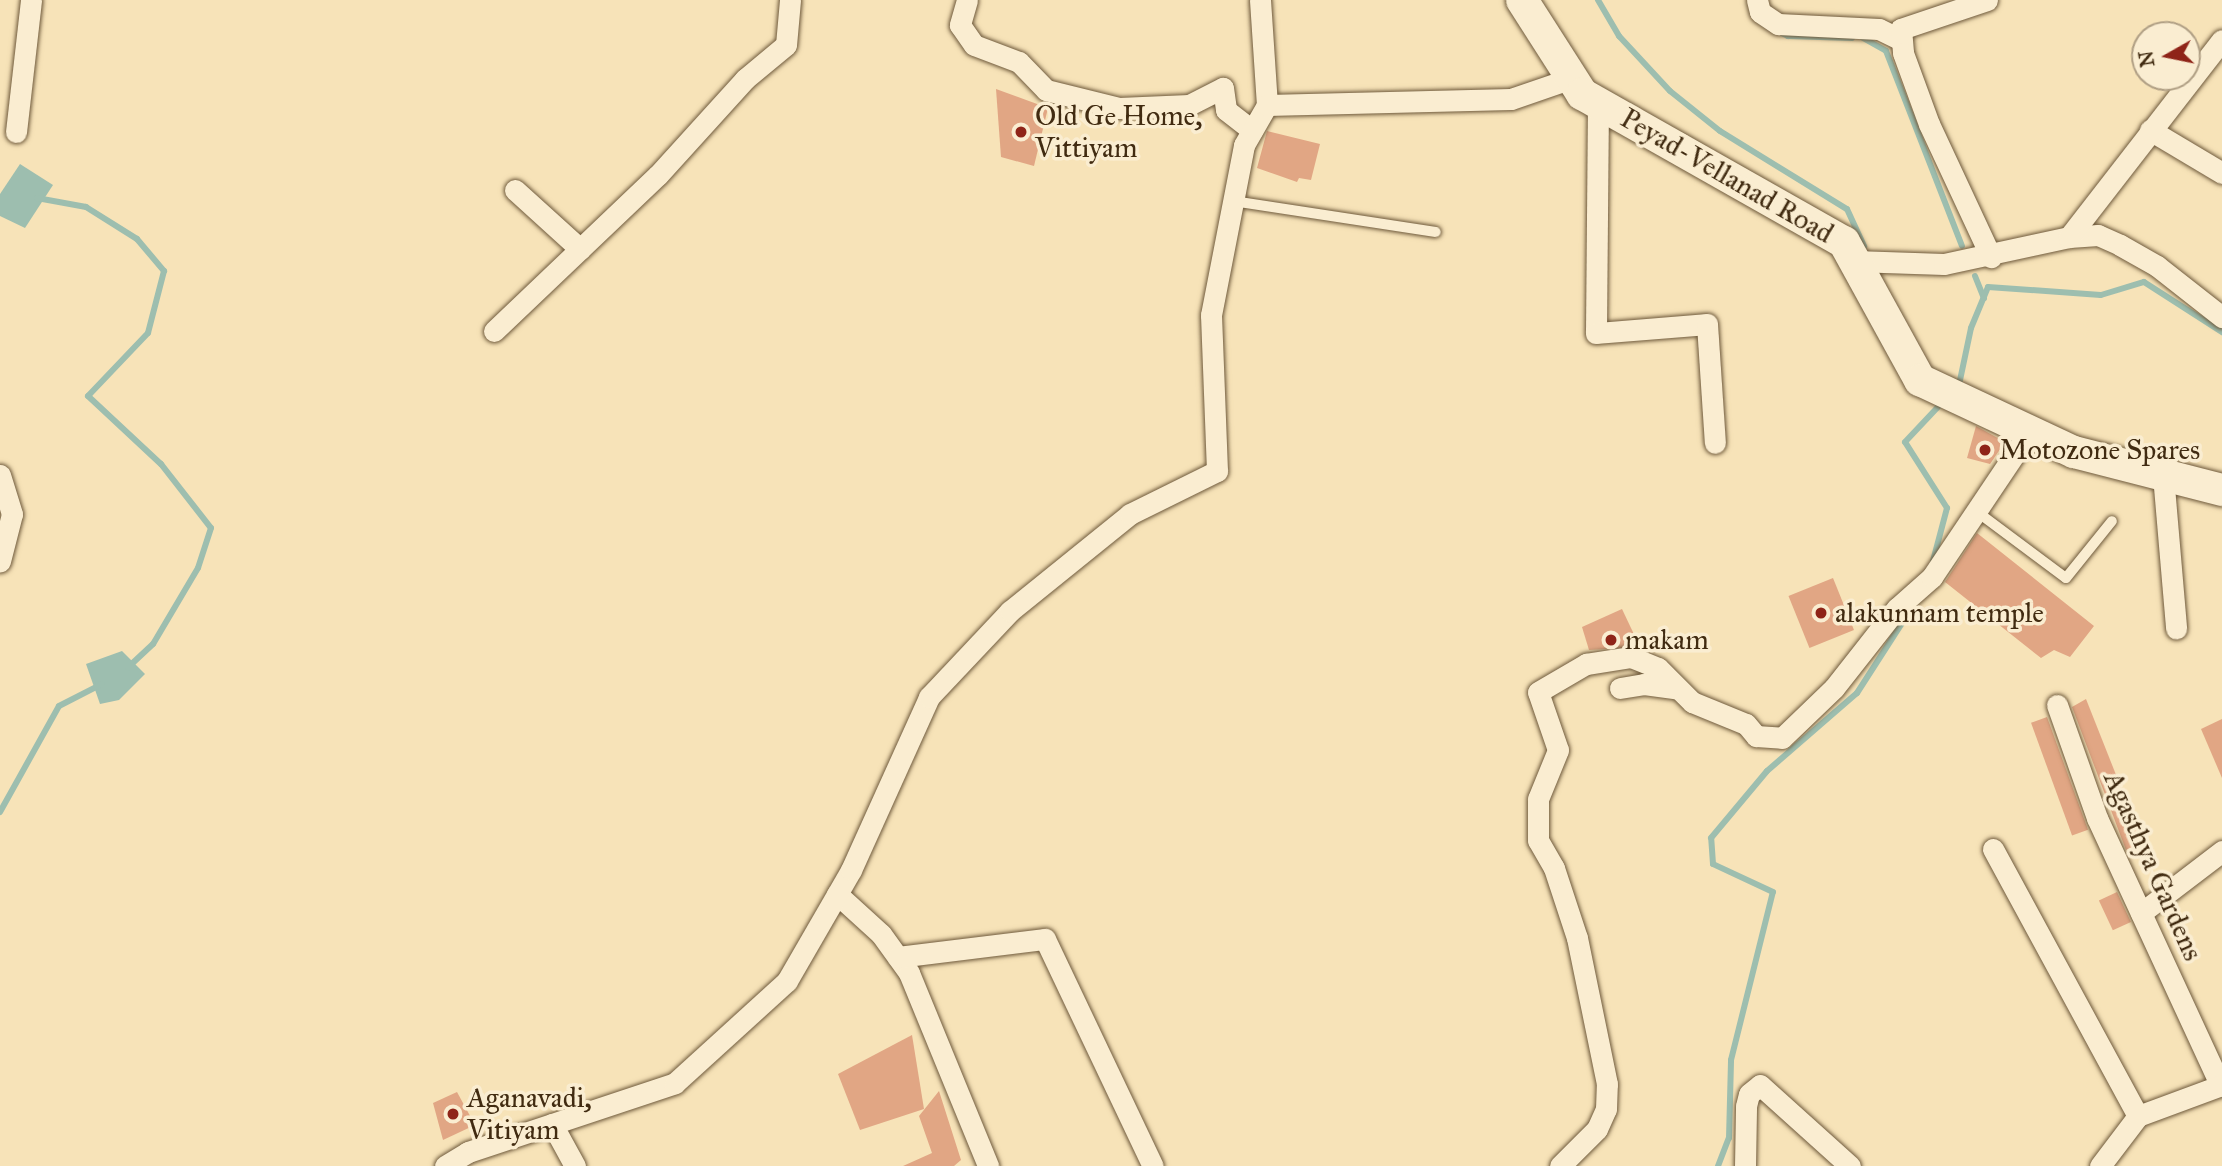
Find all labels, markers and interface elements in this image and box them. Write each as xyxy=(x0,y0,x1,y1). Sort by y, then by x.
north arrow xyxy=(2131,21,2201,91)
text: N xyxy=(2134,49,2159,69)
place label: Old Ge Home, Vittiyam xyxy=(1035,99,1203,165)
street label: Peyad-Vellanad Road xyxy=(1615,101,1839,251)
marker: Old Ge Home, Vittiyam xyxy=(1013,124,1029,140)
place label: Motozone Spares xyxy=(1999,433,2200,467)
marker: Motozone Spares xyxy=(1977,442,1993,458)
place label: alakunnam temple xyxy=(1835,596,2044,630)
marker: alakunnam temple xyxy=(1813,605,1829,621)
place label: makam xyxy=(1625,623,1709,657)
marker: makam xyxy=(1603,632,1619,648)
street label: Agasthya Gardens xyxy=(2096,766,2210,966)
place label: Aganavadi, Vitiyam xyxy=(467,1081,592,1147)
marker: Aganavadi, Vitiyam xyxy=(445,1106,461,1122)

